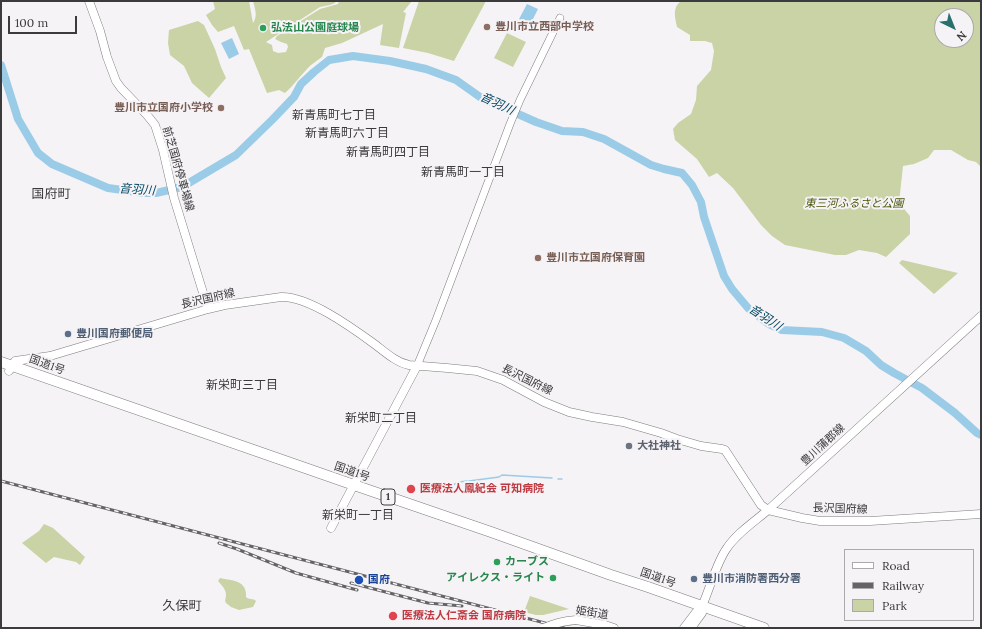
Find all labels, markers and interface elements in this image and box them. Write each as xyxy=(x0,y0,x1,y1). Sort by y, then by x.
scale bar xyxy=(10,8,79,34)
north arrow xyxy=(934,8,974,48)
text: 100 m xyxy=(15,15,48,30)
place label: 豊川市立西部中学校 xyxy=(495,20,594,34)
place label: 弘法山公園庭球場 xyxy=(271,21,359,35)
marker: 豊川市立西部中学校 xyxy=(482,22,492,32)
marker: 弘法山公園庭球場 xyxy=(258,23,268,33)
text: N xyxy=(954,28,969,44)
water label: 音羽川 xyxy=(478,90,516,118)
place label: 豊川市立国府小学校 xyxy=(114,101,213,115)
marker: 豊川市立国府小学校 xyxy=(216,103,226,113)
district label: 新青馬町七丁目 xyxy=(292,109,376,123)
street label: 前芝国府停車場線 xyxy=(160,125,196,213)
district label: 新青馬町六丁目 xyxy=(305,127,389,141)
district label: 新青馬町四丁目 xyxy=(346,146,430,160)
district label: 新青馬町一丁目 xyxy=(421,166,505,180)
water label: 音羽川 xyxy=(119,182,155,198)
district label: 国府町 xyxy=(32,186,70,202)
park label: 東三河ふるさと公園 xyxy=(805,197,903,211)
place label: 豊川市立国府保育園 xyxy=(546,251,645,265)
marker: 豊川市立国府保育園 xyxy=(533,253,543,263)
street label: 長沢国府線 xyxy=(180,286,236,312)
water label: 音羽川 xyxy=(746,302,784,334)
place label: 豊川国府郵便局 xyxy=(76,327,153,341)
marker: 豊川国府郵便局 xyxy=(63,329,73,339)
street label: 国道1号 xyxy=(27,352,67,378)
street label: 長沢国府線 xyxy=(499,362,555,398)
district label: 新栄町三丁目 xyxy=(206,379,278,393)
district label: 新栄町二丁目 xyxy=(345,412,417,426)
street label: 豊川蒲郡線 xyxy=(798,421,848,469)
place label: 大社神社 xyxy=(637,439,681,453)
marker: 大社神社 xyxy=(624,441,634,451)
street label: 国道1号 xyxy=(332,460,372,484)
place label: 医療法人鳳紀会 可知病院 xyxy=(420,482,544,496)
marker: 医療法人鳳紀会 可知病院 xyxy=(405,483,417,495)
road number: 1 xyxy=(381,489,395,505)
street label: 長沢国府線 xyxy=(812,501,868,517)
district label: 新栄町一丁目 xyxy=(322,509,394,523)
legend xyxy=(844,549,974,621)
place label: カーブス xyxy=(505,555,549,569)
marker: カーブス xyxy=(492,557,502,567)
text: Road xyxy=(882,558,910,573)
street label: 国道1号 xyxy=(638,566,678,590)
place label: アイレクス・ライト xyxy=(446,571,545,585)
place label: 豊川市消防署西分署 xyxy=(702,572,801,586)
place label: 国府 xyxy=(368,573,390,587)
marker: アイレクス・ライト xyxy=(548,573,558,583)
marker: 国府 xyxy=(353,574,365,586)
marker: 豊川市消防署西分署 xyxy=(689,574,699,584)
text: Railway xyxy=(882,578,924,593)
district label: 久保町 xyxy=(163,598,201,614)
text: Park xyxy=(882,598,907,613)
street label: 姫街道 xyxy=(575,604,609,622)
place label: 医療法人仁斎会 国府病院 xyxy=(402,609,526,623)
marker: 医療法人仁斎会 国府病院 xyxy=(387,610,399,622)

